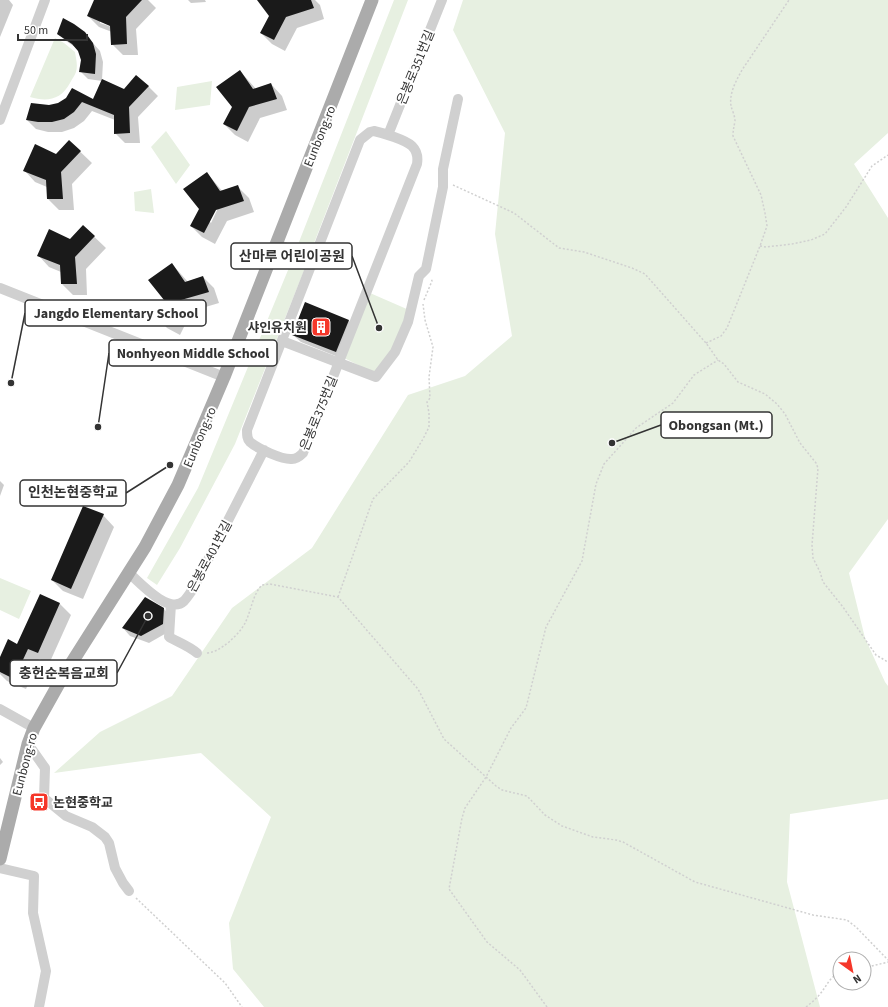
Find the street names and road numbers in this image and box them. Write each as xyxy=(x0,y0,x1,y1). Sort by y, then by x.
street label: 은봉로351번길 xyxy=(393,27,439,107)
street label: Eunbong-ro xyxy=(300,103,340,170)
street label: 은봉로375번길 xyxy=(296,373,342,453)
street label: Eunbong-ro xyxy=(179,404,221,471)
street label: 은봉로401번길 xyxy=(183,517,236,596)
street label: Eunbong-ro xyxy=(8,731,42,798)

